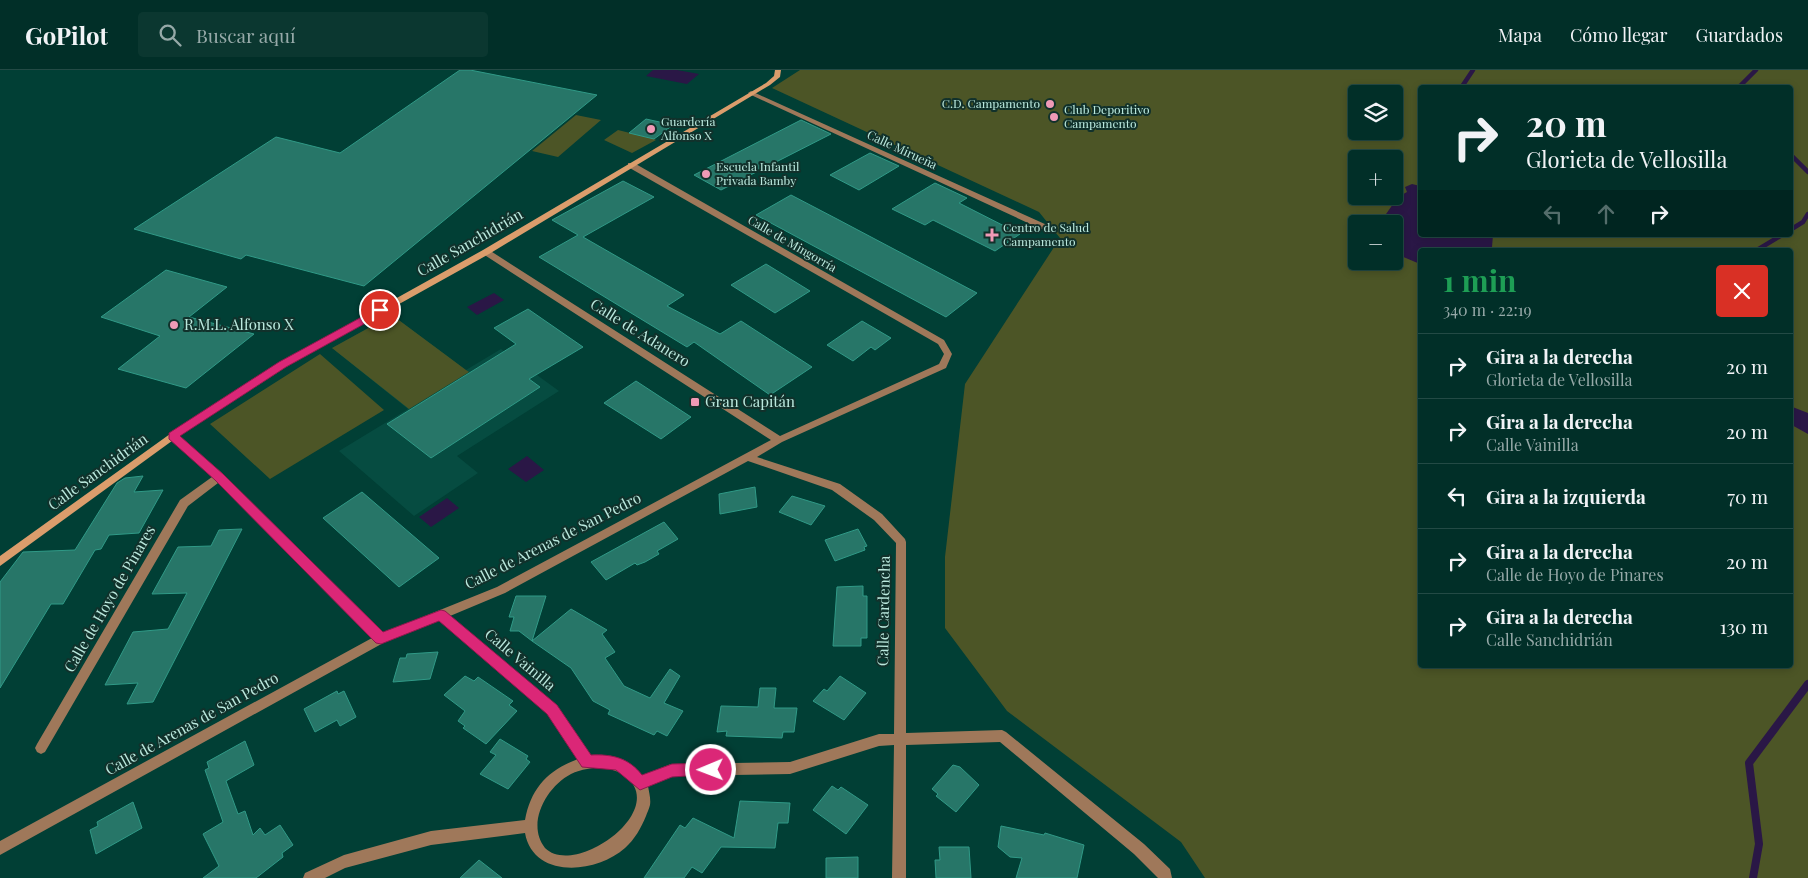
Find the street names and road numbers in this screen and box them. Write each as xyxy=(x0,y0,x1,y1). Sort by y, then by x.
street label: Calle Mirueña xyxy=(865,126,940,172)
street label: Calle Sanchidrián xyxy=(413,204,526,280)
street label: Calle de Mingorría xyxy=(745,211,840,275)
street label: Calle de Adanero xyxy=(587,294,694,371)
street label: Calle Sanchidrián xyxy=(43,428,151,514)
street label: Calle de Arenas de San Pedro xyxy=(461,487,644,593)
street label: Calle de Hoyo de Pinares xyxy=(59,521,159,676)
street label: Calle Cardencha xyxy=(872,555,894,666)
street label: Calle Vainilla xyxy=(481,624,561,695)
street label: Calle de Arenas de San Pedro xyxy=(101,667,282,779)

